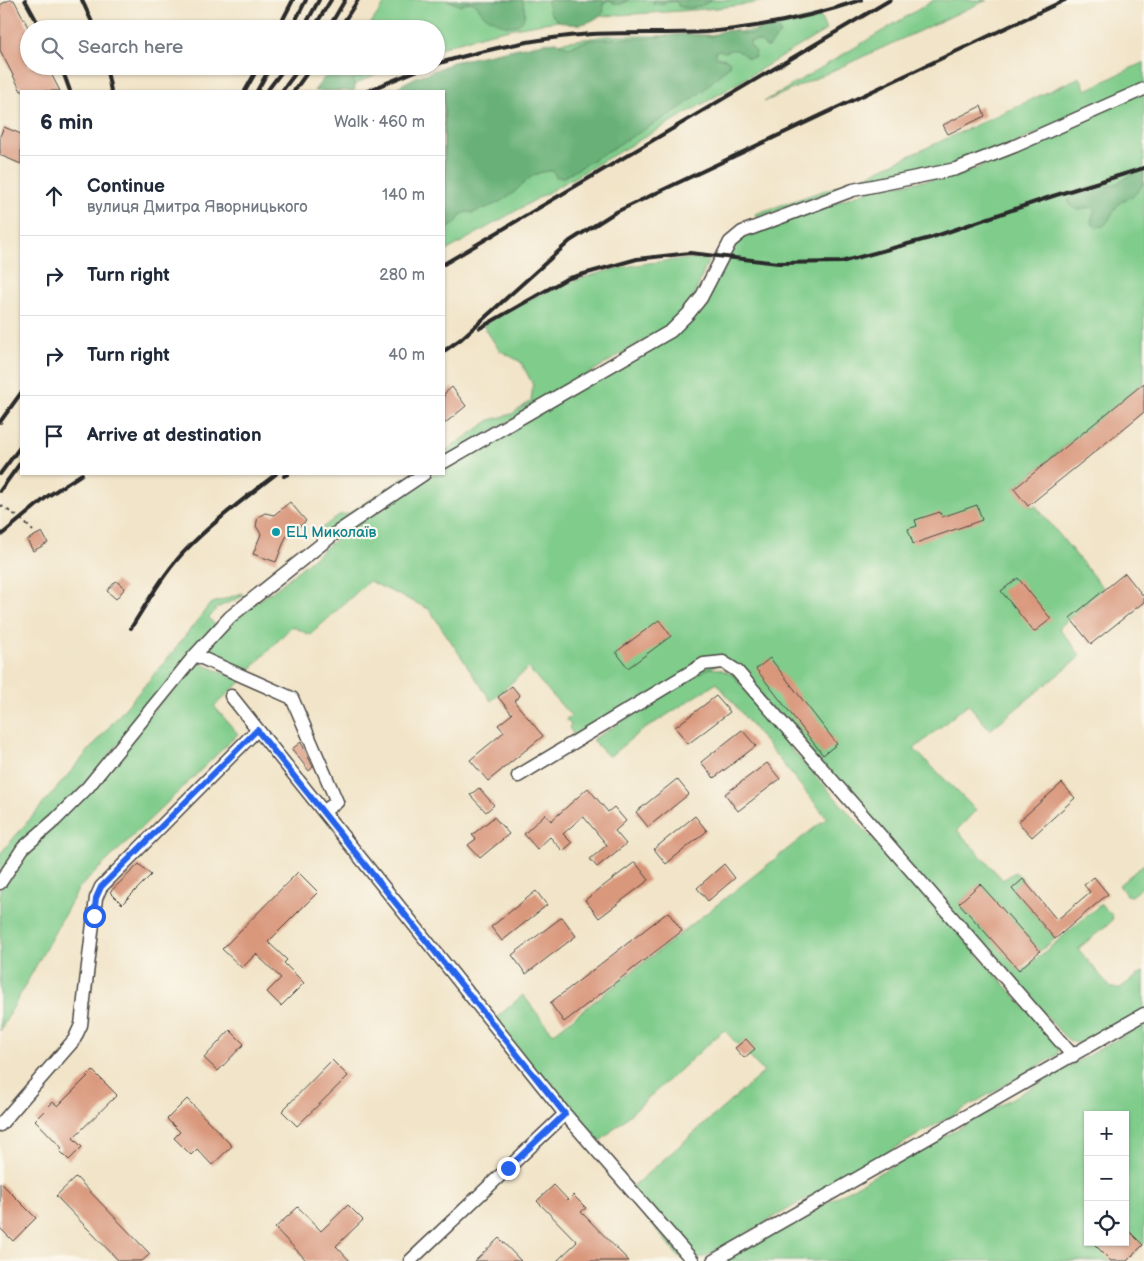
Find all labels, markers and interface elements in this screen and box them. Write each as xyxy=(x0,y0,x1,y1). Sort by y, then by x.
search box xyxy=(20,20,445,75)
icon: search xyxy=(38,34,66,62)
text: Search here xyxy=(78,36,183,59)
text: 6 min xyxy=(40,110,93,135)
text: Walk · 460 m xyxy=(334,113,425,132)
text: Continue xyxy=(87,175,165,198)
icon: ahead xyxy=(40,182,68,210)
text: 140 m xyxy=(382,186,425,205)
text: вулиця Дмитра Яворницького xyxy=(87,198,308,217)
icon: right xyxy=(40,262,68,290)
text: Turn right xyxy=(87,264,170,287)
text: 280 m xyxy=(379,266,425,285)
icon: right xyxy=(40,342,68,370)
text: Turn right xyxy=(87,344,170,367)
text: 40 m xyxy=(388,346,425,365)
icon: arrive xyxy=(40,422,68,450)
text: Arrive at destination xyxy=(87,424,262,447)
place label: ЕЦ Миколаїв xyxy=(286,523,377,542)
marker: ЕЦ Миколаїв xyxy=(270,526,282,538)
route start xyxy=(83,905,106,928)
map controls xyxy=(1084,1111,1129,1246)
button: + xyxy=(1084,1111,1129,1156)
button: − xyxy=(1084,1156,1129,1201)
route end xyxy=(497,1157,520,1180)
button: locate xyxy=(1084,1201,1129,1246)

